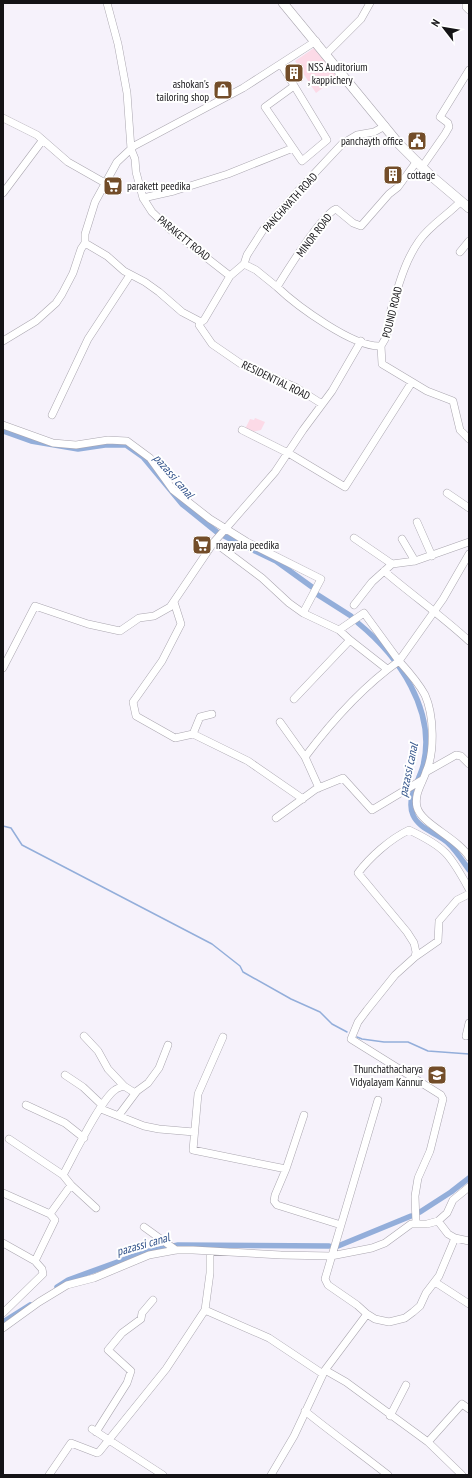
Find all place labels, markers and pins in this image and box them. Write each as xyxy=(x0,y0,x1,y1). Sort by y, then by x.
place label: NSS Auditorium , kappichery xyxy=(308,60,368,87)
building icon: NSS Auditorium , kappichery xyxy=(283,62,305,84)
place label: ashokan's tailoring shop xyxy=(156,77,209,104)
shop icon: ashokan's tailoring shop xyxy=(212,79,234,101)
public building icon: panchayth office xyxy=(406,130,428,152)
place label: panchayth office xyxy=(341,134,403,148)
building icon: cottage xyxy=(382,164,404,186)
place label: cottage xyxy=(407,168,436,182)
supermarket icon: parakett peedika xyxy=(102,175,124,197)
place label: parakett peedika xyxy=(127,179,190,193)
supermarket icon: mayyala peedika xyxy=(191,534,213,556)
place label: mayyala peedika xyxy=(216,538,279,552)
place label: Thunchathacharya Vidyalayam Kannur xyxy=(349,1062,423,1089)
school or university icon: Thunchathacharya Vidyalayam Kannur xyxy=(426,1064,448,1086)

